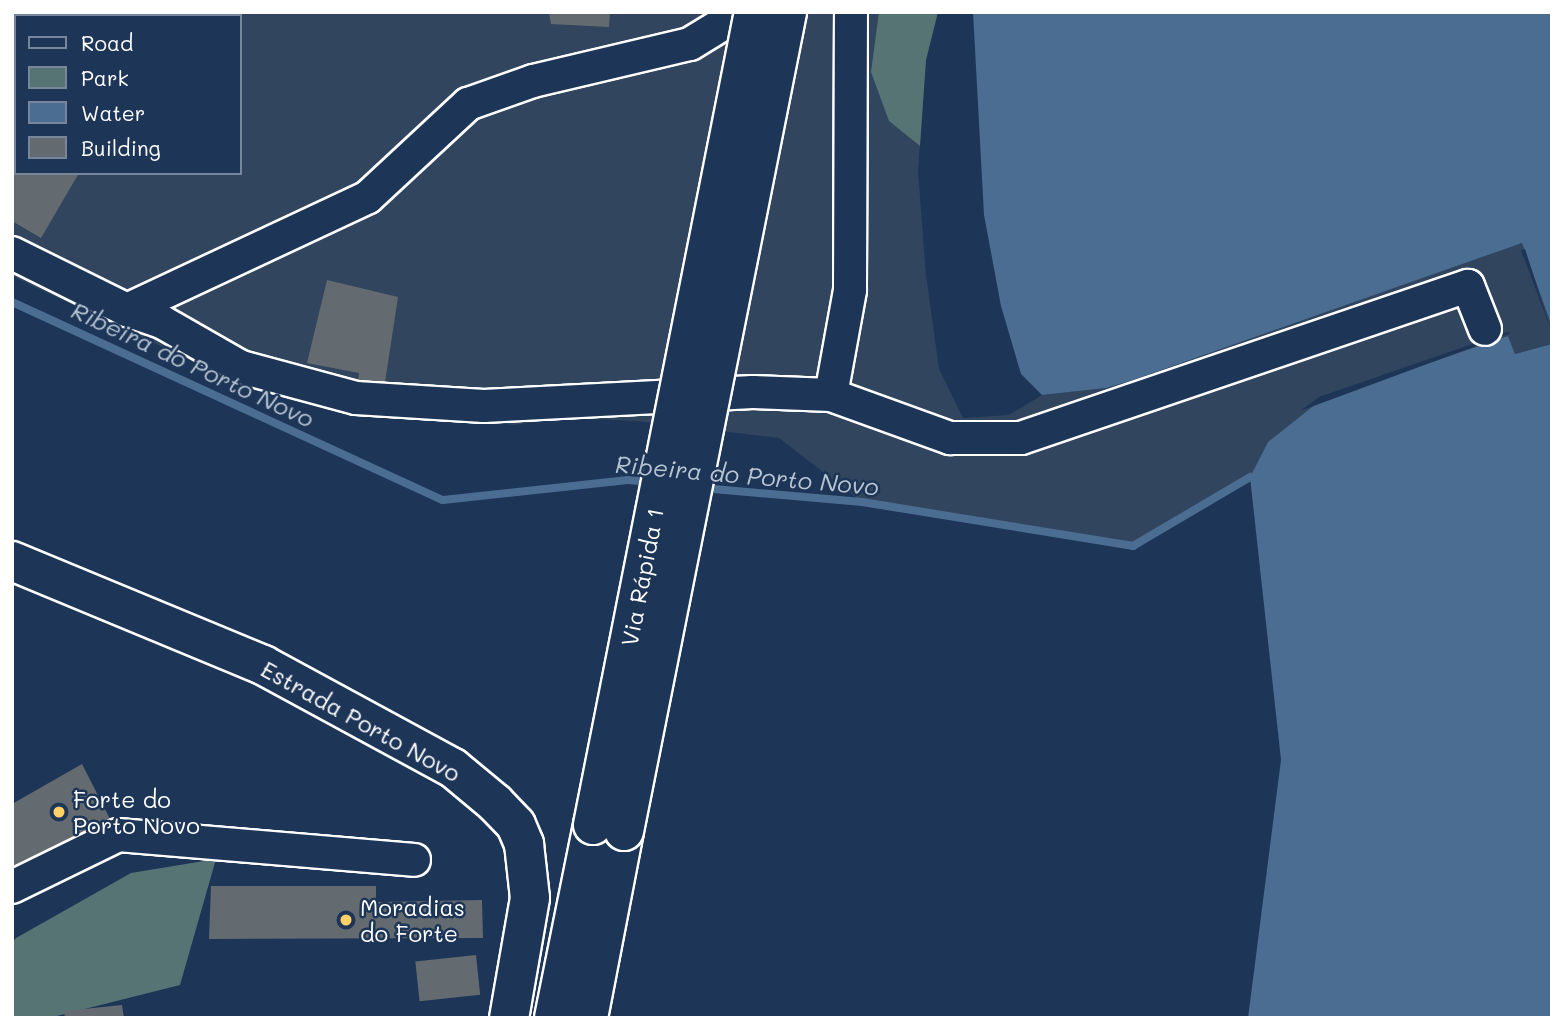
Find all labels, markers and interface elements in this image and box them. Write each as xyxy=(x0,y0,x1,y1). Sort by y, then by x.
legend xyxy=(14,14,242,175)
text: Road xyxy=(81,29,133,56)
text: Park xyxy=(81,64,129,91)
text: Water xyxy=(81,99,145,126)
text: Building xyxy=(81,134,161,161)
water label: Ribeira do Porto Novo xyxy=(67,295,319,433)
water label: Ribeira do Porto Novo xyxy=(614,449,880,501)
street label: Via Rápida 1 xyxy=(615,505,669,649)
street label: Estrada Porto Novo xyxy=(257,655,465,787)
place label: Forte do Porto Novo xyxy=(73,785,200,839)
marker: Forte do Porto Novo xyxy=(51,804,67,820)
place label: Moradias do Forte xyxy=(360,893,465,947)
marker: Moradias do Forte xyxy=(338,912,354,928)

